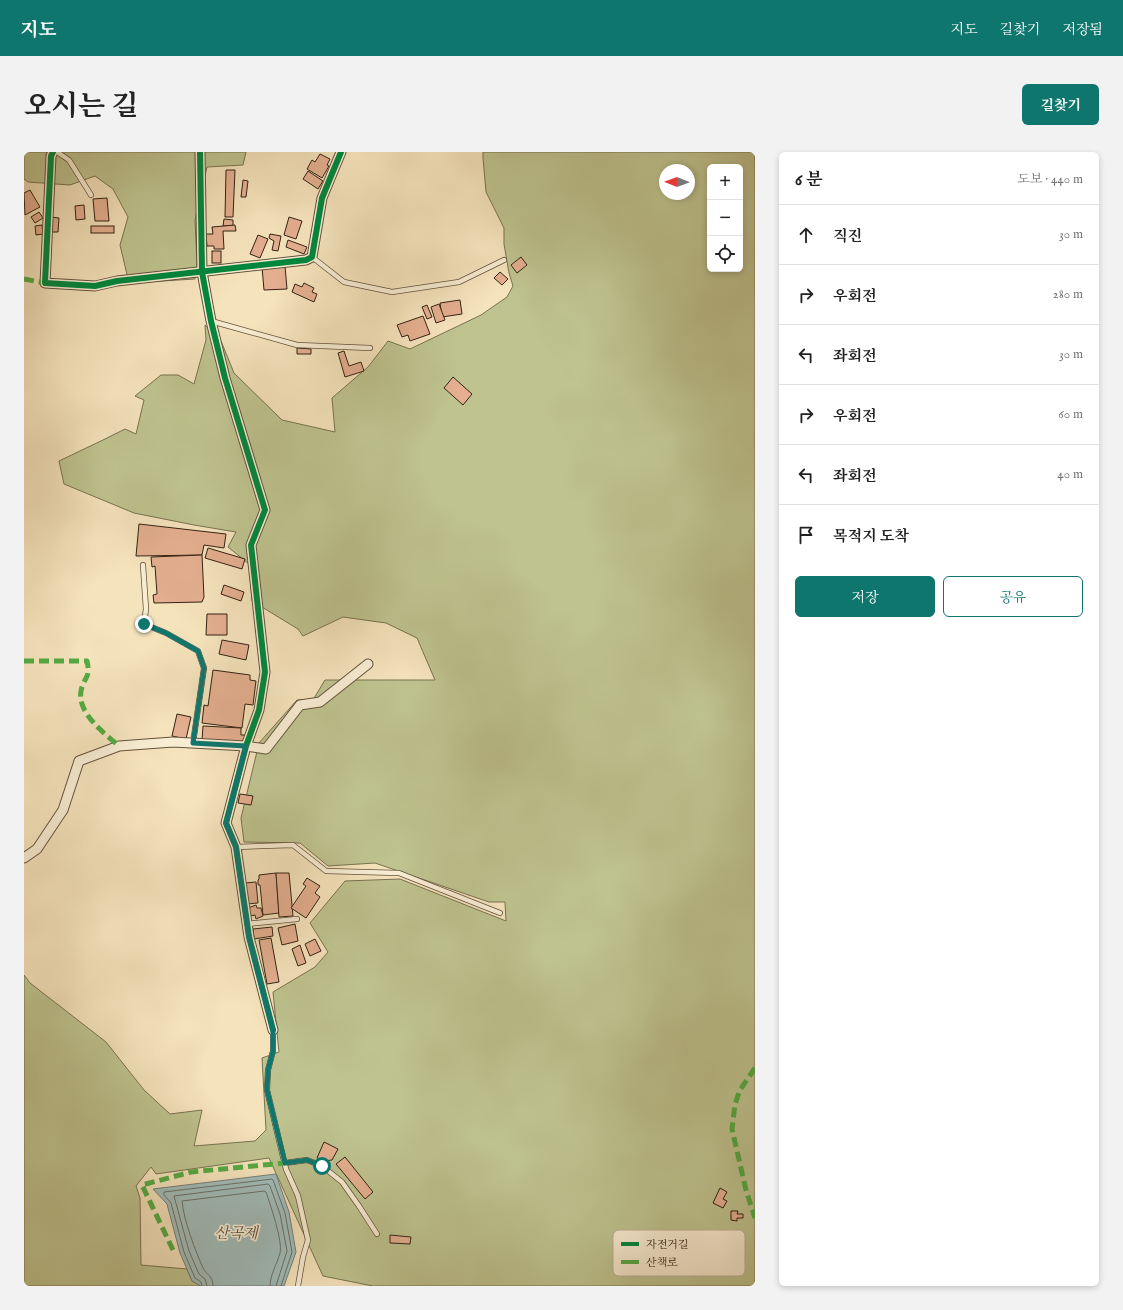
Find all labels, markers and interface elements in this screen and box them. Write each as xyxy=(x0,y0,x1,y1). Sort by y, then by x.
text: 지도 xyxy=(20,19,57,43)
text: 지도 xyxy=(951,21,978,39)
text: 길찾기 xyxy=(1000,21,1040,39)
text: 저장됨 xyxy=(1062,21,1103,39)
button: 길찾기 xyxy=(1022,84,1099,125)
text: 오시는 길 xyxy=(24,90,138,125)
north arrow xyxy=(659,164,695,200)
map controls xyxy=(707,164,743,272)
button: + xyxy=(707,164,743,200)
text: 6 분 xyxy=(795,170,822,191)
text: 도보 · 440 m xyxy=(1017,171,1083,188)
button: − xyxy=(707,200,743,236)
icon: ahead xyxy=(795,224,817,246)
text: 30 m xyxy=(1059,226,1083,243)
text: 직진 xyxy=(833,227,862,246)
button: locate xyxy=(707,236,743,272)
icon: right xyxy=(795,284,817,306)
text: 280 m xyxy=(1053,286,1083,303)
text: 우회전 xyxy=(833,287,876,306)
icon: left xyxy=(795,344,817,366)
text: 30 m xyxy=(1059,346,1083,363)
text: 좌회전 xyxy=(833,347,876,366)
icon: right xyxy=(795,404,817,426)
text: 60 m xyxy=(1058,406,1083,423)
text: 우회전 xyxy=(833,407,876,426)
icon: left xyxy=(795,464,817,486)
text: 40 m xyxy=(1057,466,1083,483)
text: 좌회전 xyxy=(833,467,876,486)
icon: arrive xyxy=(795,524,817,546)
text: 목적지 도착 xyxy=(833,527,909,546)
button: 저장 xyxy=(795,576,935,617)
button: 공유 xyxy=(943,576,1083,617)
route end xyxy=(135,615,153,633)
route start xyxy=(313,1157,331,1175)
water label: 산곡제 xyxy=(214,1224,259,1243)
legend xyxy=(613,1230,745,1276)
text: 자전거길 xyxy=(646,1238,689,1252)
text: 산책로 xyxy=(646,1256,678,1270)

